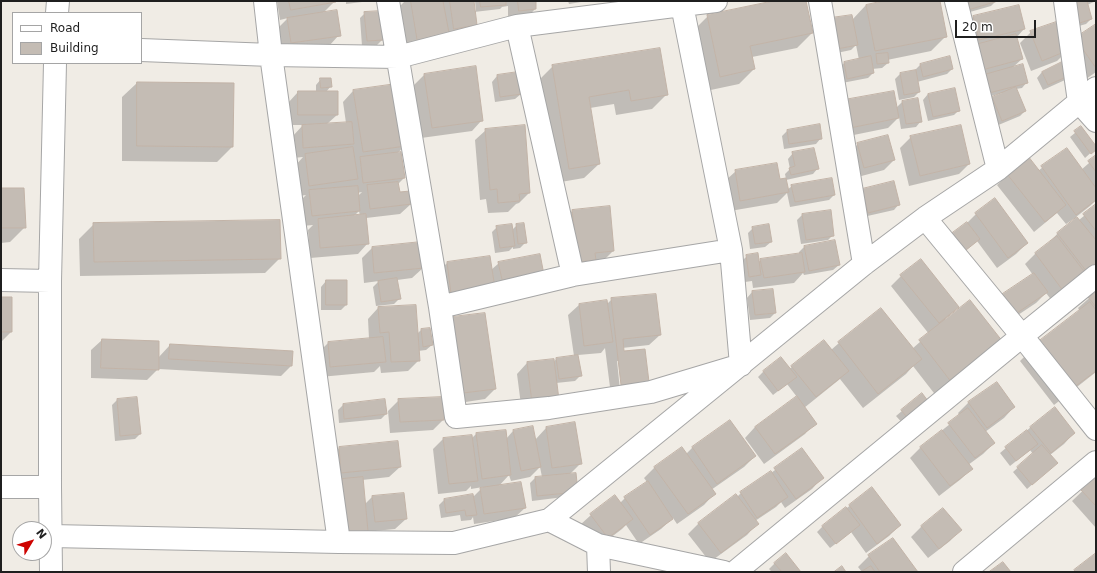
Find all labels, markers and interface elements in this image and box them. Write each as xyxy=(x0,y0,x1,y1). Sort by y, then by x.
legend xyxy=(12,12,142,64)
scale bar xyxy=(957,12,1038,38)
text: 20 m xyxy=(962,20,993,34)
text: Road xyxy=(50,21,80,35)
text: Building xyxy=(50,41,99,55)
north arrow xyxy=(12,521,52,561)
text: N xyxy=(33,526,49,542)

